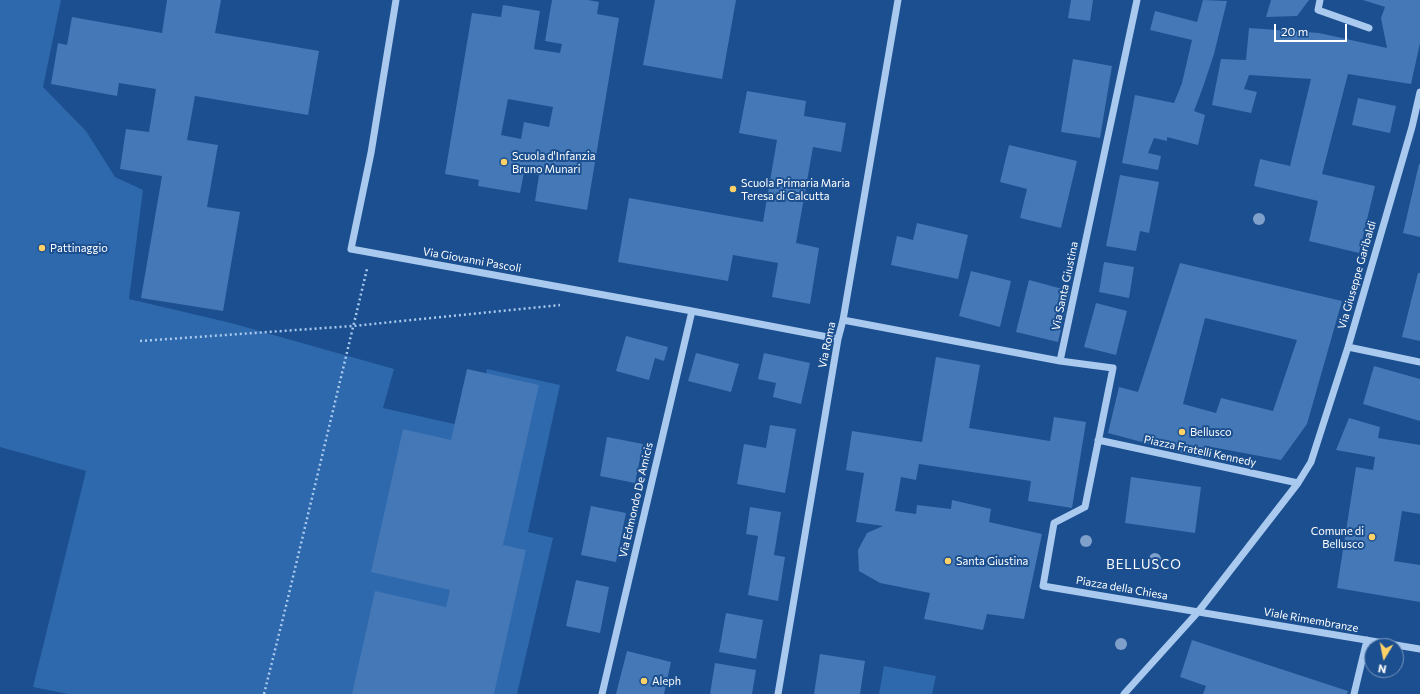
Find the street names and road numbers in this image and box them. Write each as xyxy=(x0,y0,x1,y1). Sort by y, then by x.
street label: Via Giuseppe Garibaldi xyxy=(1335,219,1379,331)
street label: Via Santa Giustina xyxy=(1049,240,1081,332)
street label: Via Giovanni Pascoli xyxy=(422,245,522,275)
street label: Via Roma xyxy=(816,321,838,369)
street label: Piazza Fratelli Kennedy xyxy=(1143,433,1257,469)
street label: Via Edmondo De Amicis xyxy=(616,441,656,559)
street label: Piazza della Chiesa xyxy=(1075,573,1169,603)
street label: Viale Rimembranze xyxy=(1263,605,1359,635)

